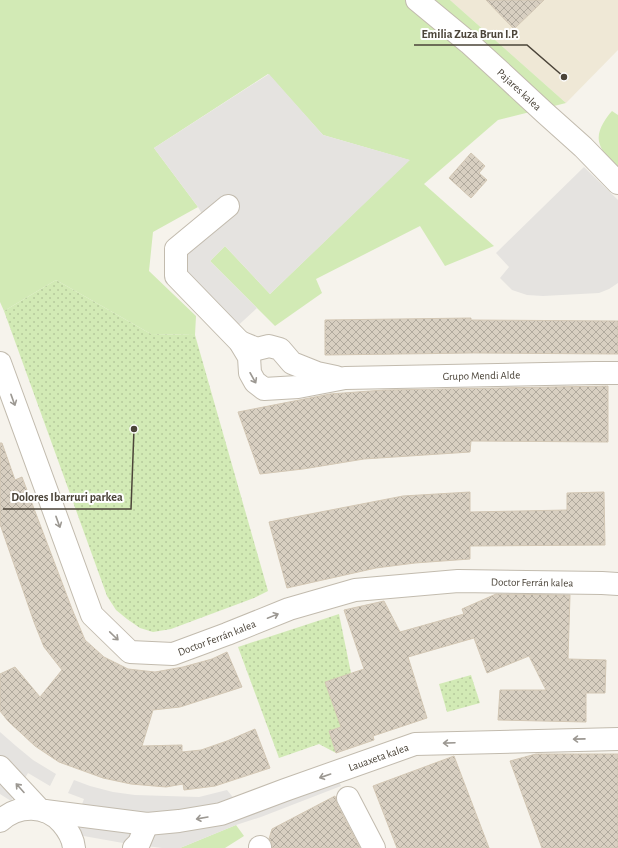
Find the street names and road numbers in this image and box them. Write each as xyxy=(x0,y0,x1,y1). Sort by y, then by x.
street label: Pajares kalea xyxy=(495,67,543,113)
street label: Grupo Mendi Alde xyxy=(442,369,520,382)
street label: Doctor Ferrán kalea xyxy=(491,576,573,589)
street label: Doctor Ferrán kalea xyxy=(176,618,257,658)
street label: Lauaxeta kalea xyxy=(347,742,410,773)

